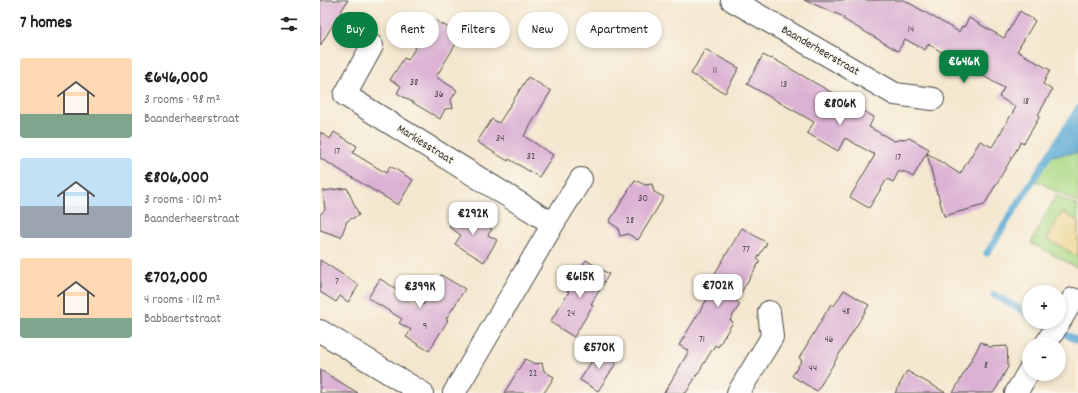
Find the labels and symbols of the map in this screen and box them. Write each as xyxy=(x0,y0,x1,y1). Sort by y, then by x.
street label: Baanderheerstraat xyxy=(778,22,863,81)
house number: 14 xyxy=(908,23,914,37)
pin: €646K xyxy=(936,50,992,84)
house number: 11 xyxy=(713,64,717,78)
house number: 38 xyxy=(410,76,418,90)
house number: 13 xyxy=(781,78,787,92)
house number: 36 xyxy=(434,88,444,102)
pin: €806K xyxy=(812,92,868,126)
house number: 18 xyxy=(1023,95,1029,109)
street label: Markiesstraat xyxy=(393,121,457,170)
house number: 34 xyxy=(496,132,504,146)
house number: 17 xyxy=(334,145,340,159)
house number: 32 xyxy=(527,150,535,164)
house number: 17 xyxy=(895,151,901,165)
house number: 30 xyxy=(638,192,648,206)
pin: €292K xyxy=(445,202,501,236)
house number: 28 xyxy=(626,214,634,228)
house number: 77 xyxy=(742,243,750,257)
pin: €615K xyxy=(552,265,608,299)
pin: €702K xyxy=(690,274,746,308)
house number: 7 xyxy=(335,275,339,289)
pin: €399K xyxy=(392,275,448,309)
house number: 48 xyxy=(842,305,850,319)
house number: 24 xyxy=(567,307,575,321)
house number: 9 xyxy=(423,320,427,334)
house number: 71 xyxy=(699,333,705,347)
house number: 46 xyxy=(824,333,834,347)
pin: €570K xyxy=(571,336,627,370)
house number: 8 xyxy=(984,359,988,373)
house number: 44 xyxy=(809,362,817,376)
house number: 22 xyxy=(529,367,537,381)

